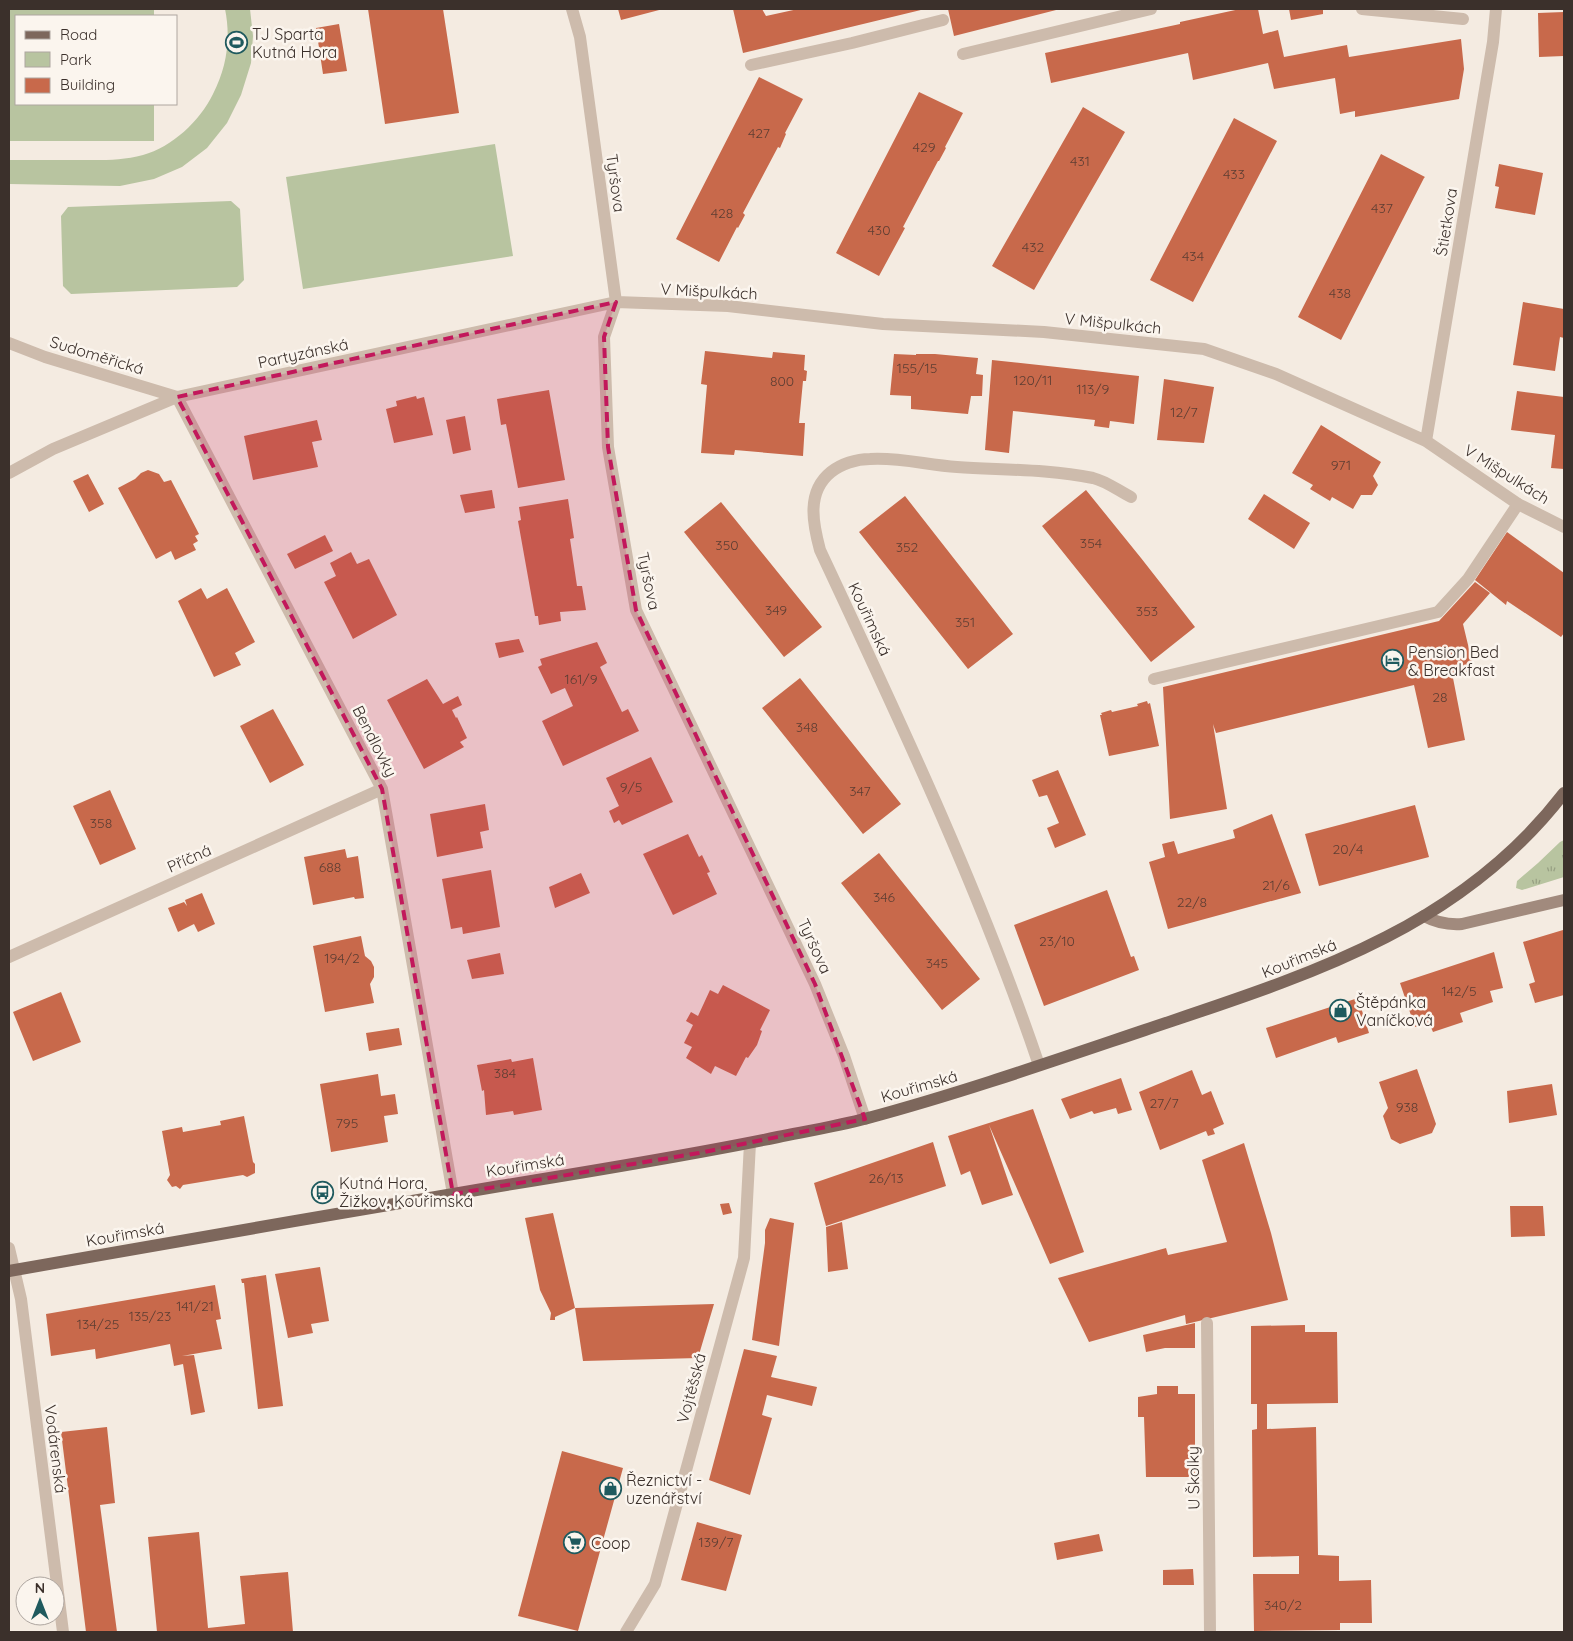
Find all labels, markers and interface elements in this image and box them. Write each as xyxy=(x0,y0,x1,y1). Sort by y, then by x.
legend xyxy=(15,15,178,105)
place label: TJ Sparta Kutná Hora xyxy=(252,24,337,62)
text: Road xyxy=(60,25,97,44)
sports icon: TJ Sparta Kutná Hora xyxy=(224,31,248,55)
text: Park xyxy=(60,50,92,69)
text: Building xyxy=(60,75,115,94)
house number: 427 xyxy=(748,124,770,142)
house number: 429 xyxy=(913,138,936,156)
house number: 431 xyxy=(1070,152,1090,170)
street label: Tyršova xyxy=(602,153,630,213)
house number: 433 xyxy=(1223,165,1245,183)
street label: Štietkova xyxy=(1431,187,1461,257)
house number: 437 xyxy=(1371,199,1393,217)
house number: 428 xyxy=(711,204,733,222)
house number: 430 xyxy=(867,221,891,239)
house number: 432 xyxy=(1022,238,1044,256)
house number: 434 xyxy=(1182,247,1204,265)
street label: V Mišpulkách xyxy=(660,278,758,304)
house number: 438 xyxy=(1329,284,1351,302)
street label: V Mišpulkách xyxy=(1064,308,1162,338)
street label: Sudoměřická xyxy=(48,331,146,379)
street label: Partyzánská xyxy=(256,334,350,372)
house number: 155/15 xyxy=(897,359,937,377)
house number: 120/11 xyxy=(1014,371,1052,389)
house number: 800 xyxy=(770,372,794,390)
house number: 113/9 xyxy=(1077,380,1110,398)
house number: 12/7 xyxy=(1170,403,1198,421)
street label: V Mišpulkách xyxy=(1460,440,1554,508)
house number: 971 xyxy=(1331,456,1351,474)
house number: 354 xyxy=(1080,534,1102,552)
house number: 350 xyxy=(715,536,739,554)
house number: 352 xyxy=(896,538,919,556)
street label: Tyršova xyxy=(633,550,665,612)
street label: Kouřimská xyxy=(844,579,896,659)
house number: 349 xyxy=(765,601,787,619)
house number: 353 xyxy=(1136,602,1158,620)
house number: 351 xyxy=(955,613,975,631)
place label: Pension Bed & Breakfast xyxy=(1408,642,1499,680)
hotel icon: Pension Bed & Breakfast xyxy=(1380,649,1404,673)
house number: 161/9 xyxy=(565,670,598,688)
house number: 28 xyxy=(1432,688,1448,706)
street label: Bendlovky xyxy=(348,702,402,780)
house number: 348 xyxy=(796,718,818,736)
house number: 9/5 xyxy=(620,778,642,796)
house number: 347 xyxy=(849,782,871,800)
house number: 358 xyxy=(90,814,112,832)
street label: Příčná xyxy=(164,839,214,877)
house number: 20/4 xyxy=(1333,840,1363,858)
house number: 688 xyxy=(319,858,341,876)
house number: 21/6 xyxy=(1262,876,1290,894)
house number: 346 xyxy=(873,888,896,906)
house number: 22/8 xyxy=(1177,893,1207,911)
street label: Tyršova xyxy=(794,915,836,977)
house number: 23/10 xyxy=(1039,932,1075,950)
street label: Kouřimská xyxy=(1259,934,1339,982)
house number: 194/2 xyxy=(324,949,360,967)
house number: 345 xyxy=(926,954,948,972)
house number: 142/5 xyxy=(1441,982,1477,1000)
place label: Štěpánka Vaníčková xyxy=(1356,992,1433,1030)
shop icon: Štěpánka Vaníčková xyxy=(1328,999,1352,1023)
house number: 384 xyxy=(494,1064,516,1082)
street label: Kouřimská xyxy=(878,1065,960,1107)
house number: 27/7 xyxy=(1149,1094,1179,1112)
house number: 938 xyxy=(1396,1098,1418,1116)
house number: 795 xyxy=(336,1114,358,1132)
street label: Kouřimská xyxy=(484,1149,566,1181)
house number: 26/13 xyxy=(868,1169,904,1187)
place label: Kutná Hora, Žižkov, Kouřimská xyxy=(339,1173,473,1211)
bus stop icon: Kutná Hora, Žižkov, Kouřimská xyxy=(311,1180,335,1204)
street label: Kouřimská xyxy=(84,1217,166,1251)
house number: 141/21 xyxy=(176,1297,214,1315)
house number: 135/23 xyxy=(129,1307,171,1325)
house number: 134/25 xyxy=(77,1315,119,1333)
street label: Vojtěšská xyxy=(672,1351,710,1425)
street label: Vodárenská xyxy=(41,1404,71,1494)
street label: U Školky xyxy=(1182,1446,1204,1510)
place label: Řeznictví - uzenářství xyxy=(626,1470,702,1508)
shop icon: Řeznictví - uzenářství xyxy=(598,1477,622,1501)
supermarket icon: Coop xyxy=(563,1531,587,1555)
place label: Coop xyxy=(591,1533,630,1553)
house number: 139/7 xyxy=(699,1533,733,1551)
north arrow xyxy=(15,1576,65,1626)
text: N xyxy=(35,1579,45,1597)
house number: 340/2 xyxy=(1264,1596,1302,1614)

